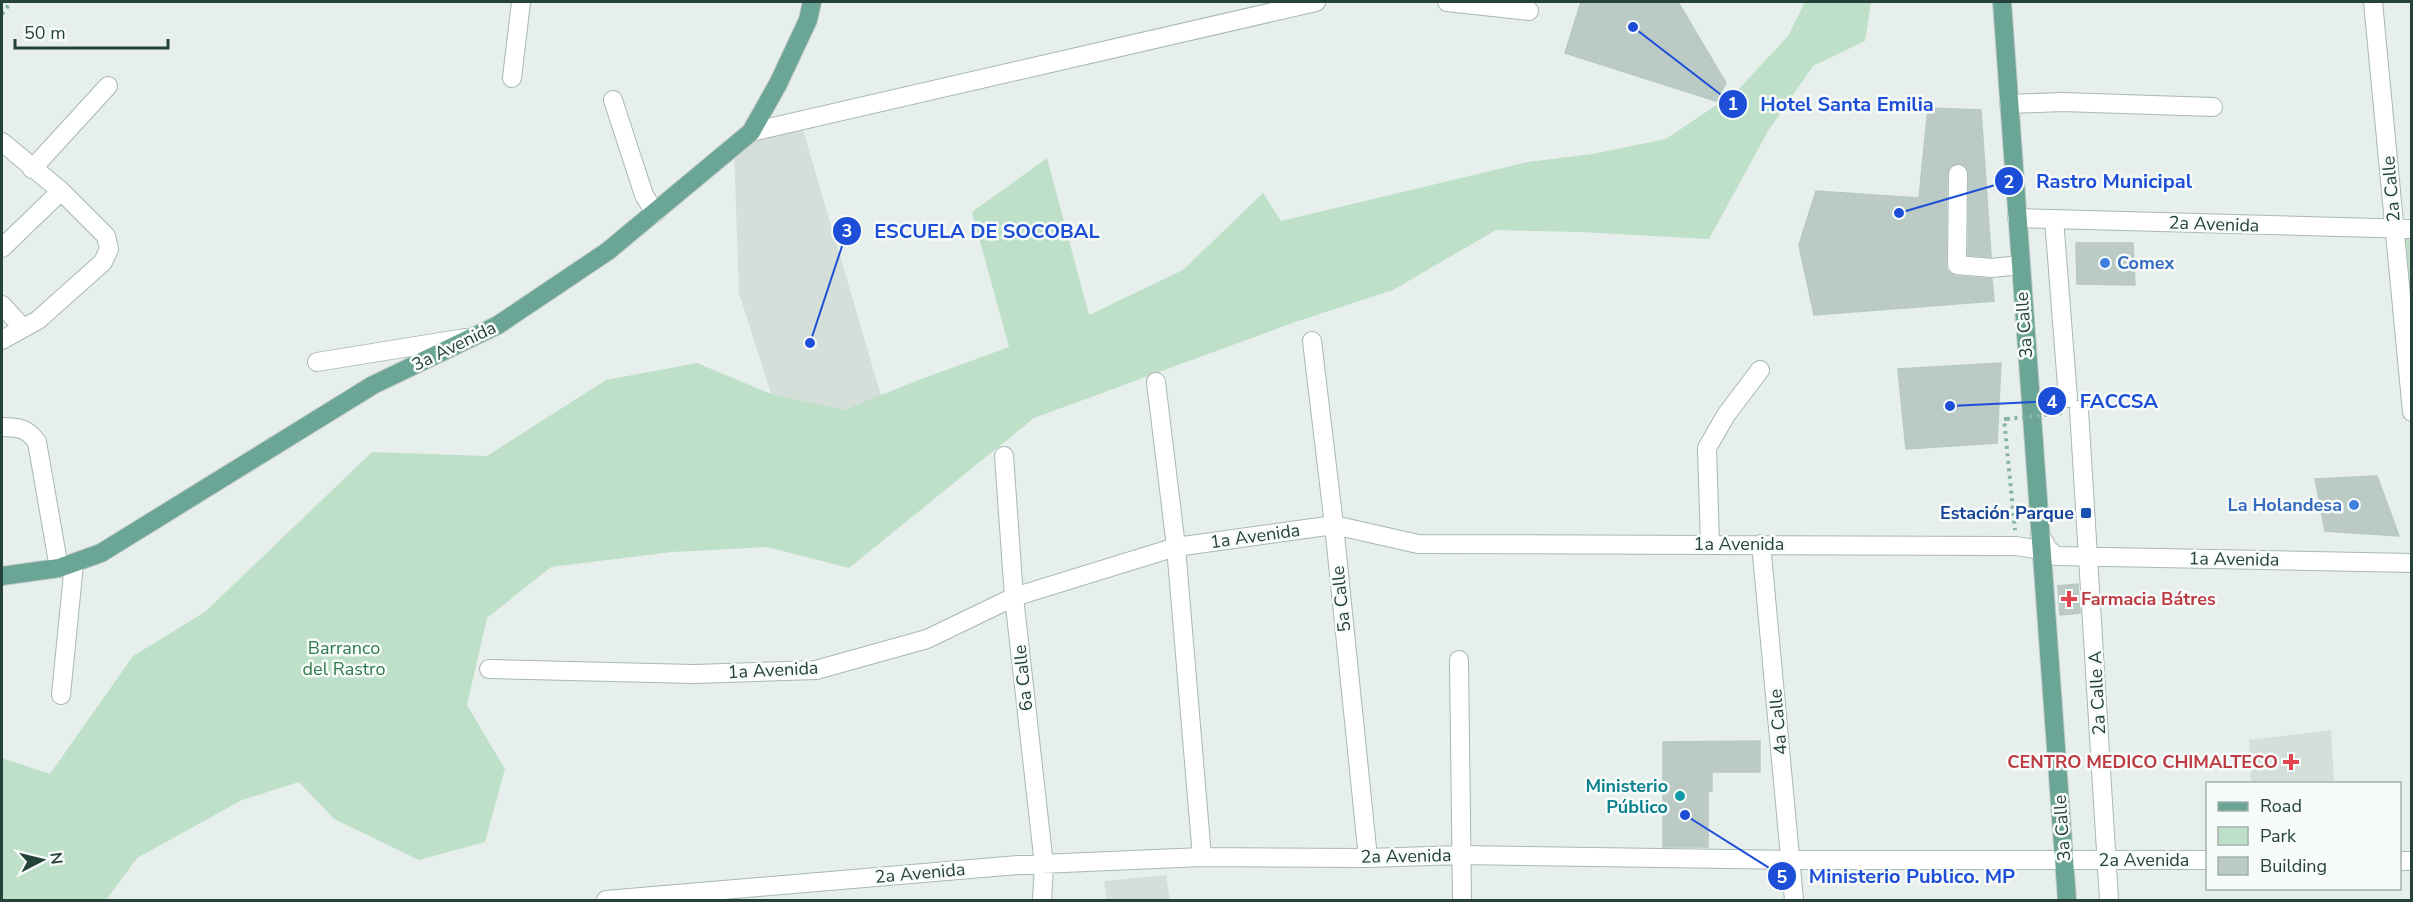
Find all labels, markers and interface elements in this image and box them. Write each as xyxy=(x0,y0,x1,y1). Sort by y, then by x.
scale bar xyxy=(15,12,168,50)
text: 50 m xyxy=(24,21,66,45)
callout: Hotel Santa Emilia xyxy=(1718,85,1945,123)
text: Hotel Santa Emilia xyxy=(1760,91,1934,118)
text: 1 xyxy=(1728,92,1738,116)
street label: 2a Calle xyxy=(2376,155,2406,223)
callout: Rastro Municipal xyxy=(1994,162,2204,200)
text: Rastro Municipal xyxy=(2036,168,2193,195)
text: 2 xyxy=(2004,170,2014,194)
street label: 2a Avenida xyxy=(2168,210,2260,238)
callout: ESCUELA DE SOCOBAL xyxy=(832,212,1111,250)
text: ESCUELA DE SOCOBAL xyxy=(874,218,1100,245)
text: 3 xyxy=(842,219,852,243)
place label: Comex xyxy=(2117,251,2174,275)
marker: Comex xyxy=(2098,256,2112,270)
street label: 3a Calle xyxy=(2010,291,2038,359)
street label: 3a Avenida xyxy=(408,315,500,377)
callout: FACCSA xyxy=(2037,382,2170,420)
text: FACCSA xyxy=(2080,388,2158,415)
text: 4 xyxy=(2047,390,2058,414)
place label: La Holandesa xyxy=(2228,493,2342,517)
marker: La Holandesa xyxy=(2347,498,2361,512)
place label: Estación Parque xyxy=(1940,501,2074,525)
marker: Estación Parque xyxy=(2079,506,2093,520)
street label: 1a Avenida xyxy=(1208,518,1302,554)
street label: 1a Avenida xyxy=(1694,532,1784,556)
street label: 1a Avenida xyxy=(2188,546,2280,572)
street label: 5a Calle xyxy=(1326,565,1356,633)
place label: Farmacia Bátres xyxy=(2081,587,2216,611)
marker: Farmacia Bátres xyxy=(2062,592,2076,606)
park label: Barranco del Rastro xyxy=(303,636,385,681)
street label: 6a Calle xyxy=(1008,644,1038,712)
street label: 2a Calle A xyxy=(2083,650,2111,736)
street label: 1a Avenida xyxy=(727,656,819,684)
street label: 4a Calle xyxy=(1763,688,1793,756)
place label: CENTRO MEDICO CHIMALTECO xyxy=(2007,750,2278,774)
marker: CENTRO MEDICO CHIMALTECO xyxy=(2282,753,2300,771)
place label: Ministerio Público xyxy=(1585,774,1668,819)
legend xyxy=(2206,782,2401,890)
marker: Ministerio Público xyxy=(1673,789,1687,803)
street label: 3a Calle xyxy=(2048,794,2076,862)
text: Road xyxy=(2260,794,2302,818)
text: Park xyxy=(2260,824,2297,848)
north arrow xyxy=(12,830,72,890)
street label: 2a Avenida xyxy=(1360,843,1452,869)
street label: 2a Avenida xyxy=(2099,848,2189,872)
text: N xyxy=(44,851,68,866)
text: Building xyxy=(2260,854,2327,878)
street label: 2a Avenida xyxy=(874,857,966,889)
callout: Ministerio Publico. MP xyxy=(1767,857,2027,895)
text: Ministerio Publico. MP xyxy=(1809,863,2015,890)
text: 5 xyxy=(1777,865,1788,889)

